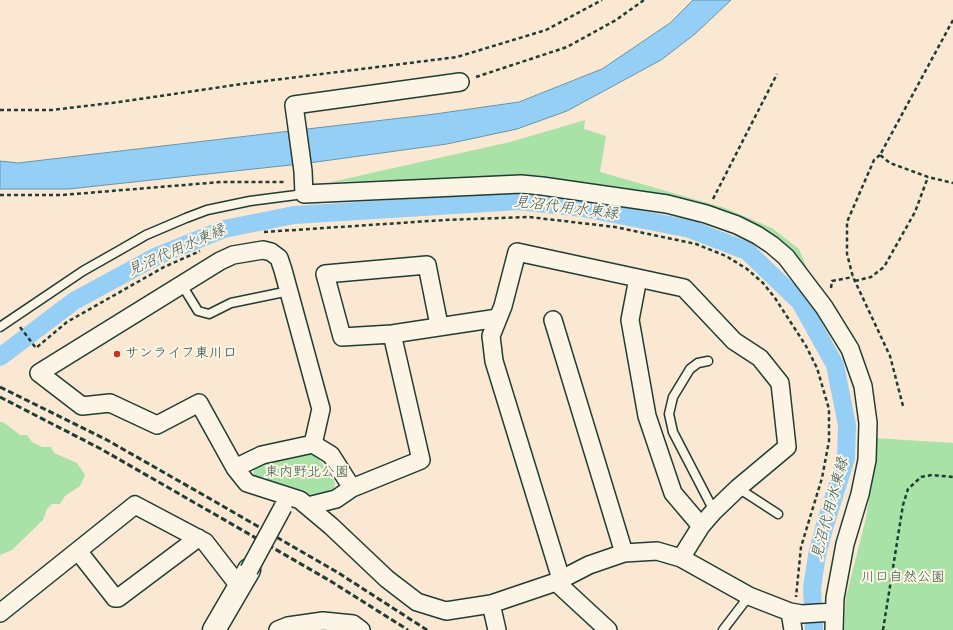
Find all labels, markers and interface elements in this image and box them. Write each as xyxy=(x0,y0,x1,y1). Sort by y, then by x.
water label: 見沼代用水東縁 xyxy=(513,194,619,224)
water label: 見沼代用水東縁 xyxy=(125,221,229,281)
place label: サンライフ東川口 xyxy=(125,346,237,362)
marker: サンライフ東川口 xyxy=(112,349,122,359)
water label: 見沼代用水東縁 xyxy=(809,456,853,562)
park label: 東内野北公園 xyxy=(265,465,349,481)
park label: 川口自然公園 xyxy=(861,570,945,586)

